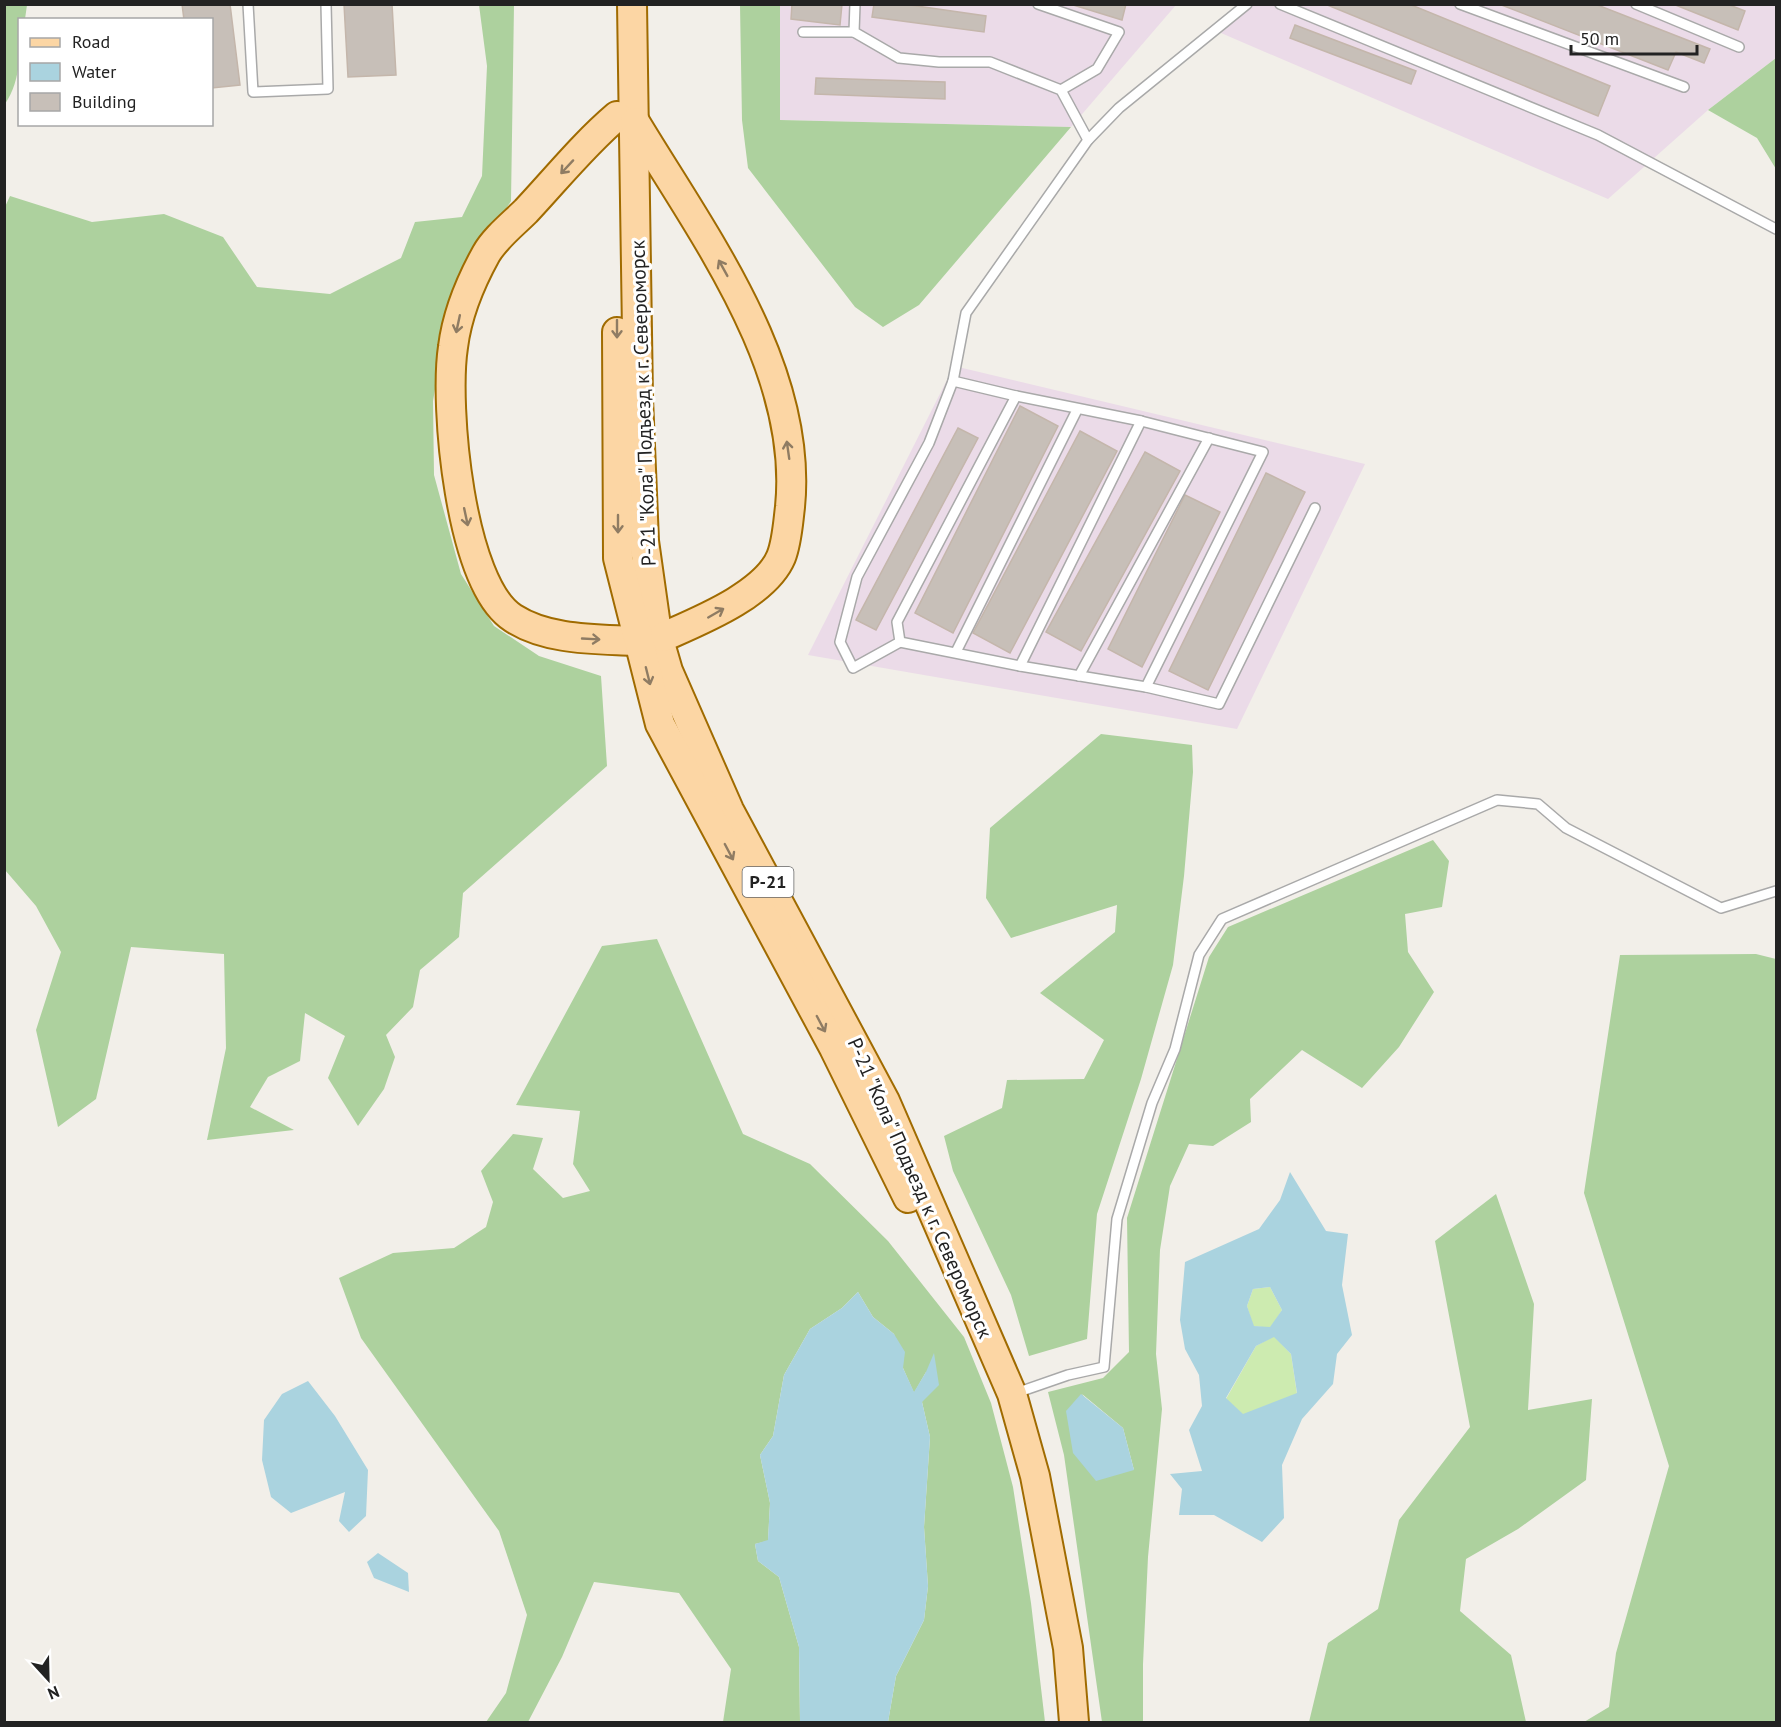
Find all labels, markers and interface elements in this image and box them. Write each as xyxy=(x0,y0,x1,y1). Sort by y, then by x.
legend xyxy=(18,18,213,126)
scale bar xyxy=(1571,18,1697,56)
text: 50 m xyxy=(1580,27,1619,50)
text: Road xyxy=(72,30,110,53)
text: Water xyxy=(72,60,116,83)
text: Building xyxy=(72,90,136,113)
one-way arrow xyxy=(560,159,574,174)
street label: Р-21 "Кола" Подъезд к г. Североморск xyxy=(624,239,662,567)
one-way arrow xyxy=(717,260,729,277)
one-way arrow xyxy=(452,314,463,333)
one-way arrow xyxy=(612,319,623,339)
one-way arrow xyxy=(782,441,793,460)
one-way arrow xyxy=(461,507,472,526)
one-way arrow xyxy=(612,514,624,534)
one-way arrow xyxy=(707,606,724,618)
one-way arrow xyxy=(580,633,600,644)
one-way arrow xyxy=(642,666,654,685)
one-way arrow xyxy=(723,843,735,860)
road number: Р-21 xyxy=(742,867,794,897)
one-way arrow xyxy=(815,1015,827,1032)
street label: Р-21 "Кола" Подъезд к г. Североморск xyxy=(842,1034,998,1343)
north arrow xyxy=(18,1649,78,1709)
text: N xyxy=(45,1682,62,1704)

